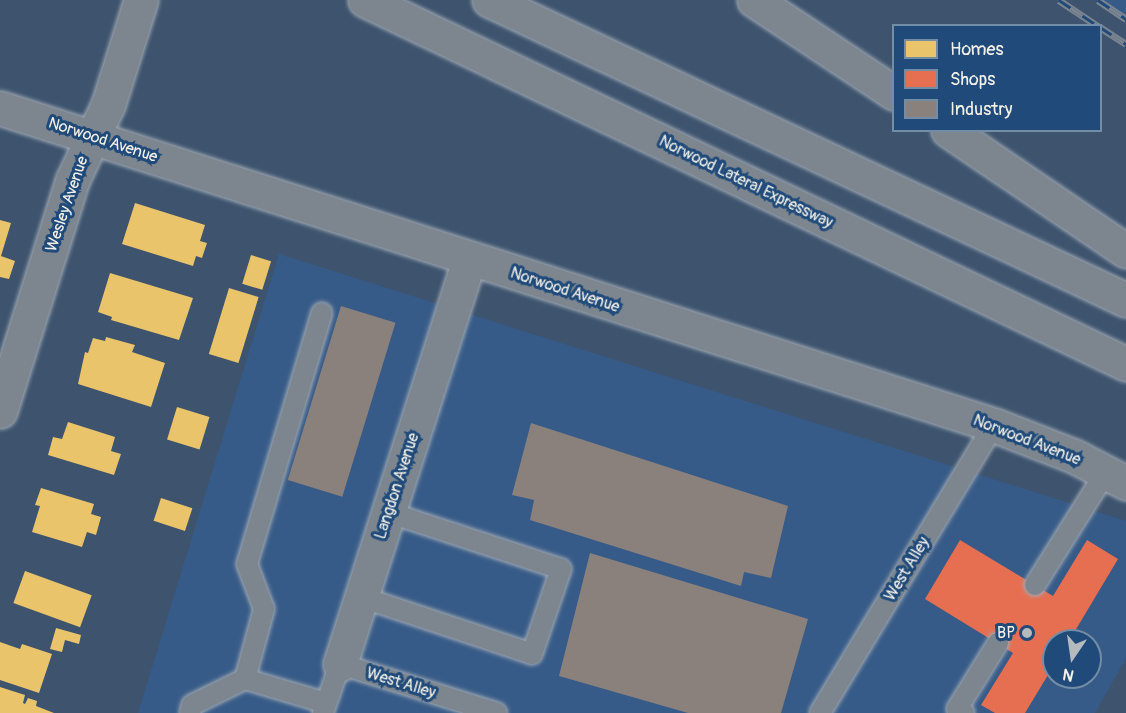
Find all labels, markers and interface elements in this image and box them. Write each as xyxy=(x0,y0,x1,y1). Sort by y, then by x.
legend xyxy=(892,24,1102,132)
text: Homes xyxy=(950,38,1003,61)
text: Shops xyxy=(950,68,995,91)
text: Industry xyxy=(950,98,1013,121)
street label: Norwood Avenue xyxy=(46,113,160,167)
street label: Norwood Lateral Expressway xyxy=(656,132,836,232)
street label: Wesley Avenue xyxy=(42,154,92,254)
street label: Norwood Avenue xyxy=(508,263,622,317)
street label: Norwood Avenue xyxy=(971,411,1083,469)
street label: Langdon Avenue xyxy=(371,430,423,542)
street label: West Alley xyxy=(880,533,934,605)
place label: BP xyxy=(997,623,1015,643)
marker: BP xyxy=(1020,626,1034,640)
north arrow xyxy=(1042,629,1102,689)
street label: West Alley xyxy=(364,663,438,703)
text: N xyxy=(1061,664,1076,686)

